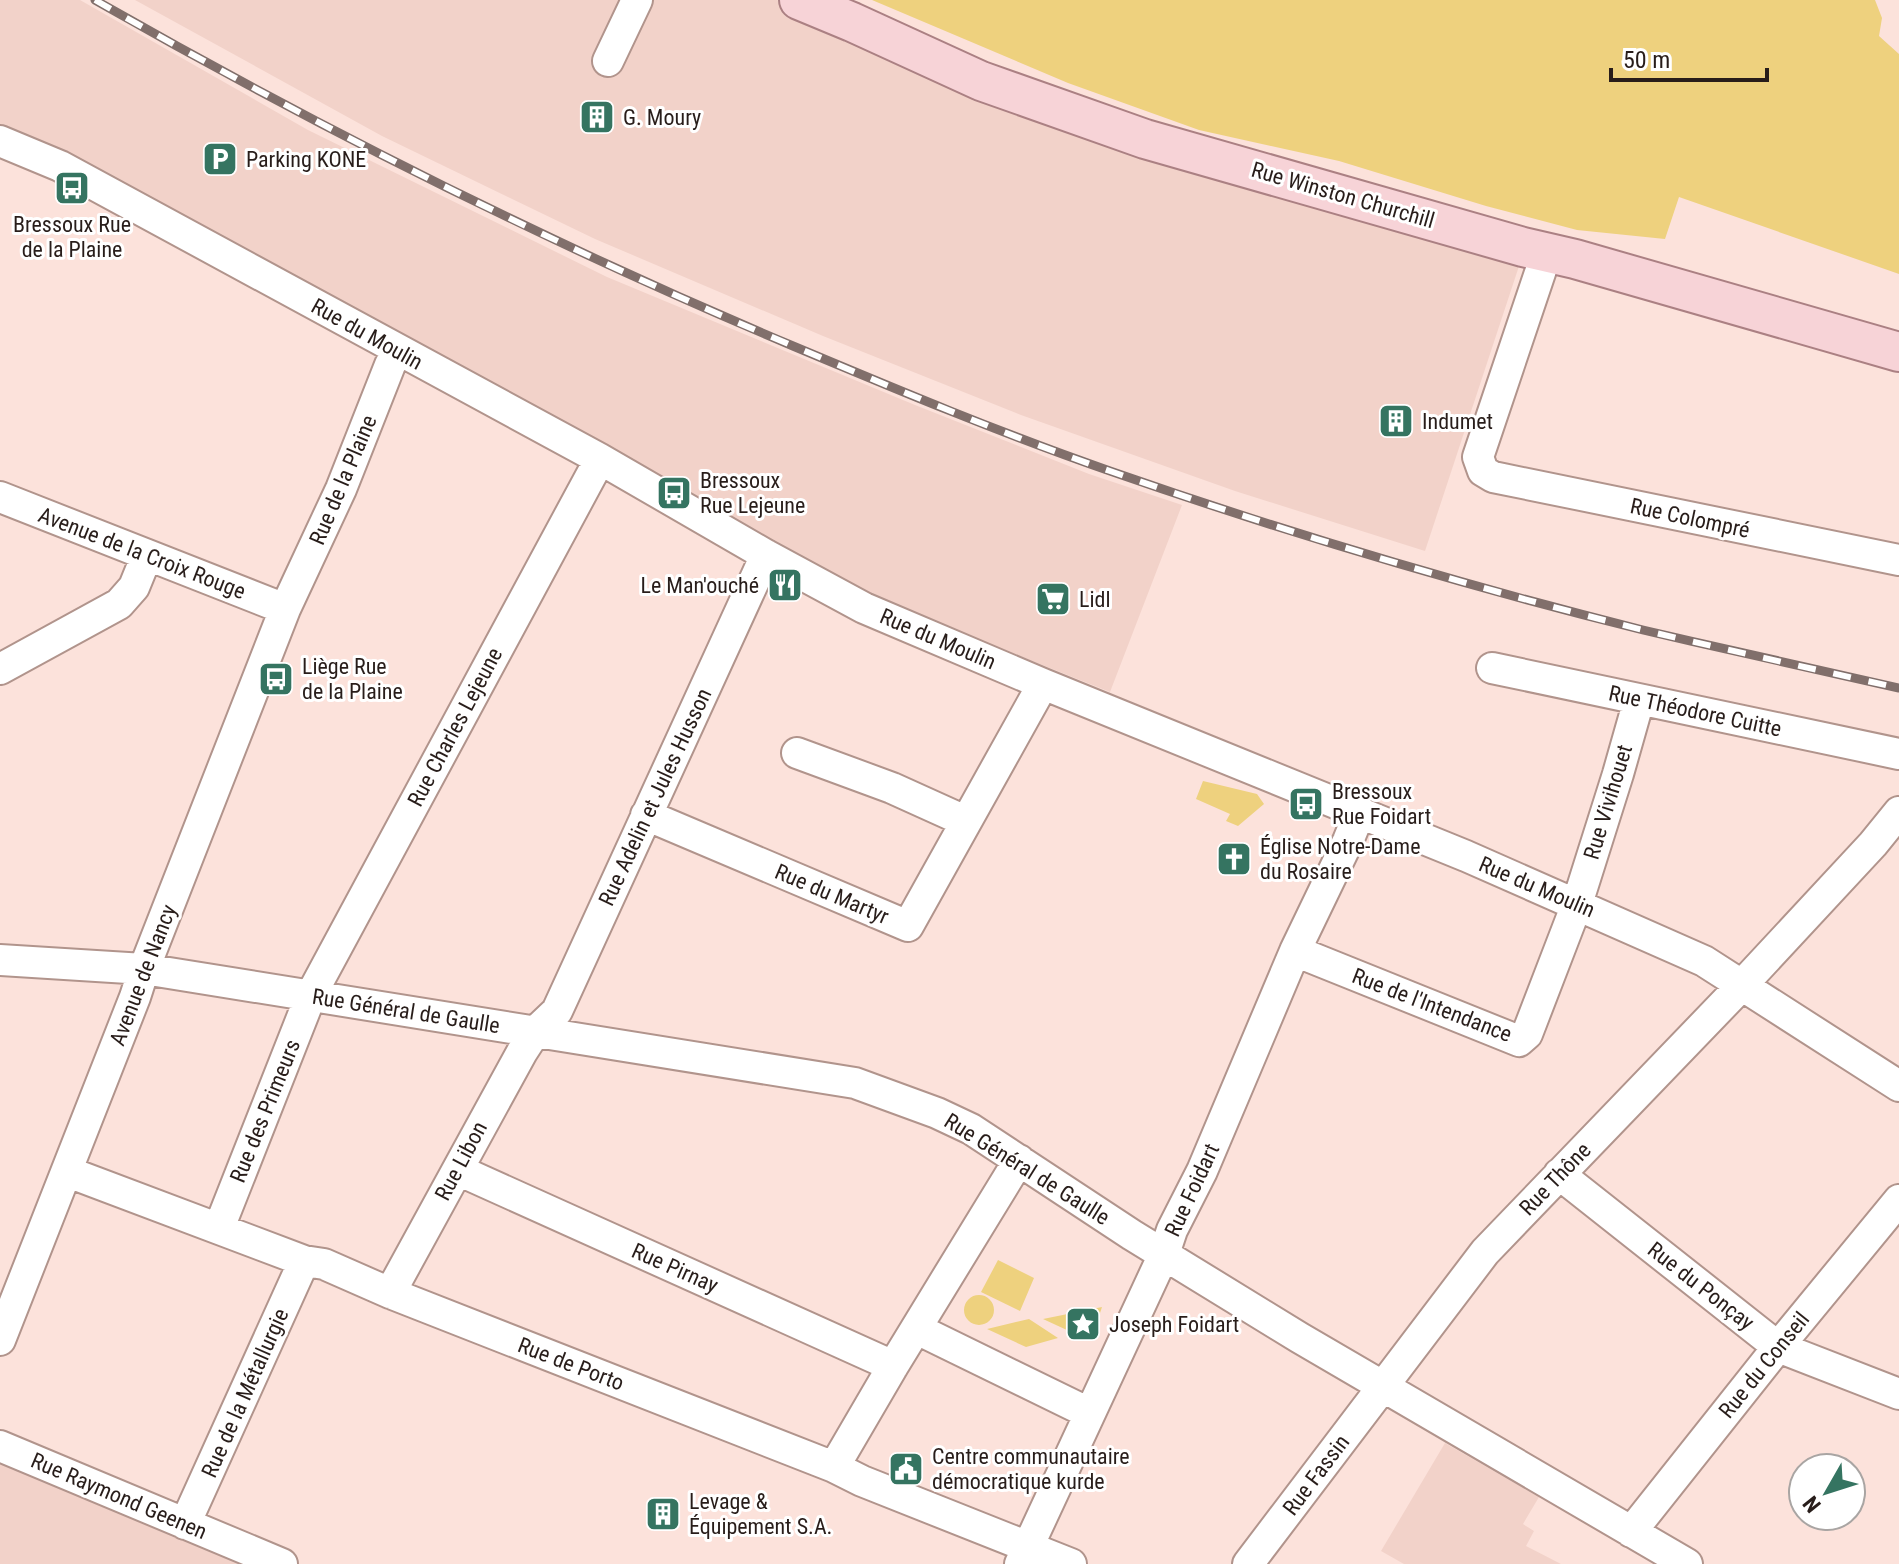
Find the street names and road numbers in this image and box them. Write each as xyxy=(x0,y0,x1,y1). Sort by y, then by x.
street label: Rue Winston Churchill xyxy=(1249,157,1437,233)
street label: Rue du Moulin xyxy=(307,293,427,375)
street label: Rue de la Plaine xyxy=(304,411,382,549)
street label: Rue Colompré xyxy=(1628,493,1752,543)
street label: Avenue de la Croix Rouge xyxy=(35,502,249,604)
street label: Rue du Moulin xyxy=(876,603,1000,675)
street label: Rue Charles Lejeune xyxy=(403,643,507,811)
street label: Rue Théodore Cuitte xyxy=(1606,680,1784,742)
street label: Rue Adelin et Jules Husson xyxy=(594,684,716,910)
street label: Rue Vivihouet xyxy=(1579,742,1637,862)
street label: Rue du Moulin xyxy=(1475,851,1599,923)
street label: Rue du Martyr xyxy=(771,859,893,929)
street label: Avenue de Nancy xyxy=(105,901,181,1049)
street label: Rue de l'Intendance xyxy=(1349,963,1515,1047)
street label: Rue Général de Gaulle xyxy=(310,984,502,1038)
street label: Rue des Primeurs xyxy=(225,1036,305,1186)
street label: Rue Général de Gaulle xyxy=(940,1108,1114,1230)
street label: Rue Libon xyxy=(430,1117,492,1205)
street label: Rue Thône xyxy=(1514,1137,1596,1221)
street label: Rue Foidart xyxy=(1160,1140,1224,1240)
street label: Rue du Ponçay xyxy=(1643,1237,1759,1335)
street label: Rue Pirnay xyxy=(628,1238,722,1298)
street label: Rue de la Métallurgie xyxy=(197,1305,293,1481)
street label: Rue du Conseil xyxy=(1714,1307,1814,1423)
street label: Rue de Porto xyxy=(514,1332,628,1396)
street label: Rue Fassin xyxy=(1278,1430,1354,1520)
street label: Rue Raymond Geenen xyxy=(27,1448,211,1544)

